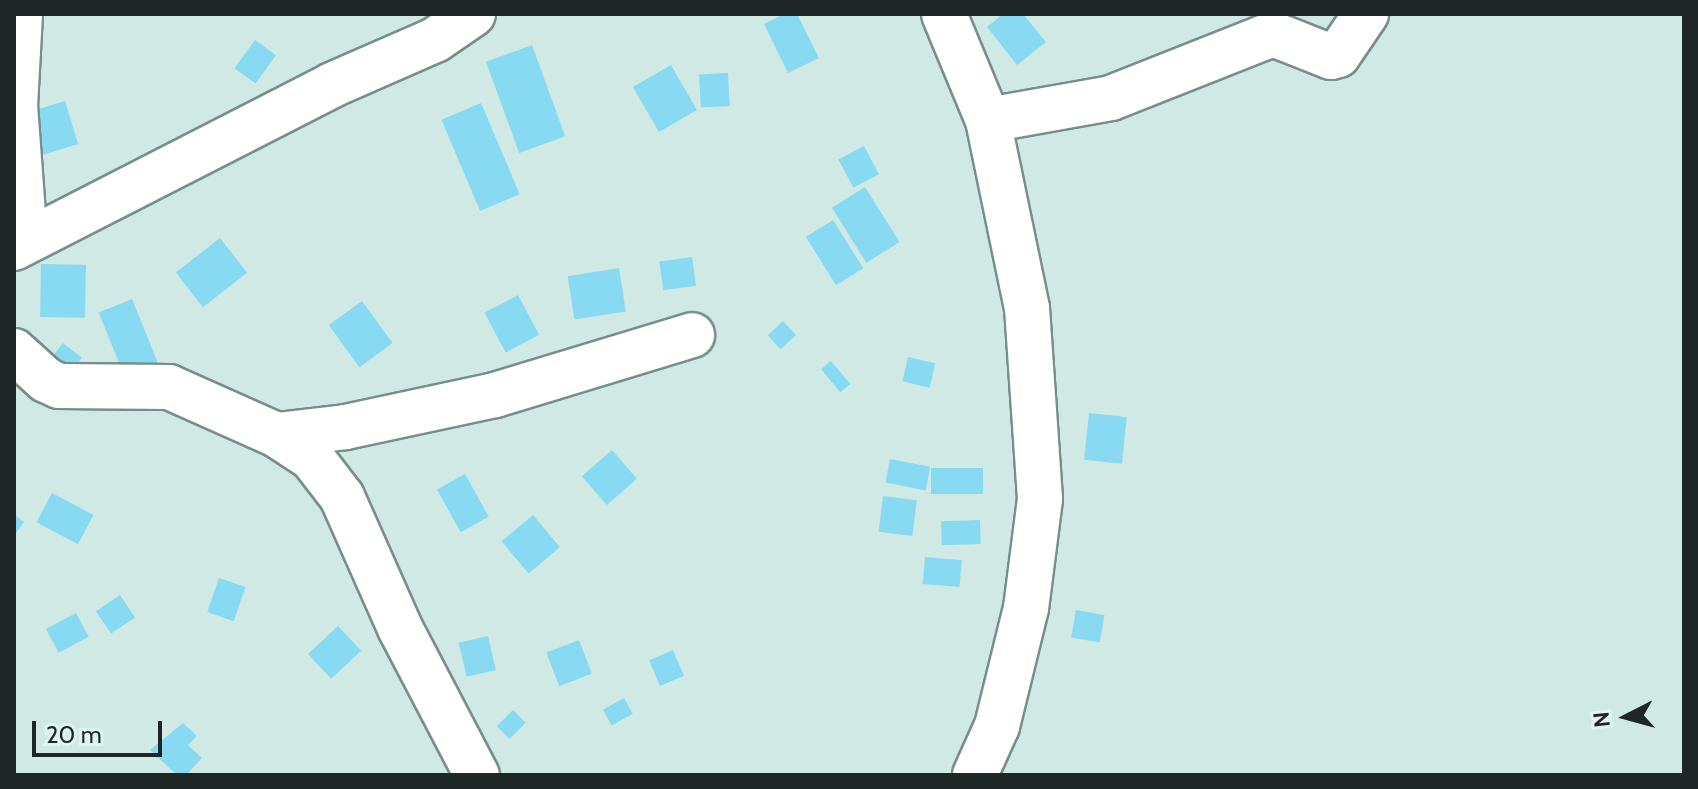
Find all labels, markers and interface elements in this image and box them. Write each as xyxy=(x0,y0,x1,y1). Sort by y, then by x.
north arrow xyxy=(1586,677,1666,757)
scale bar xyxy=(36,705,166,755)
text: N xyxy=(1587,710,1616,729)
text: 20 m xyxy=(46,720,102,749)

